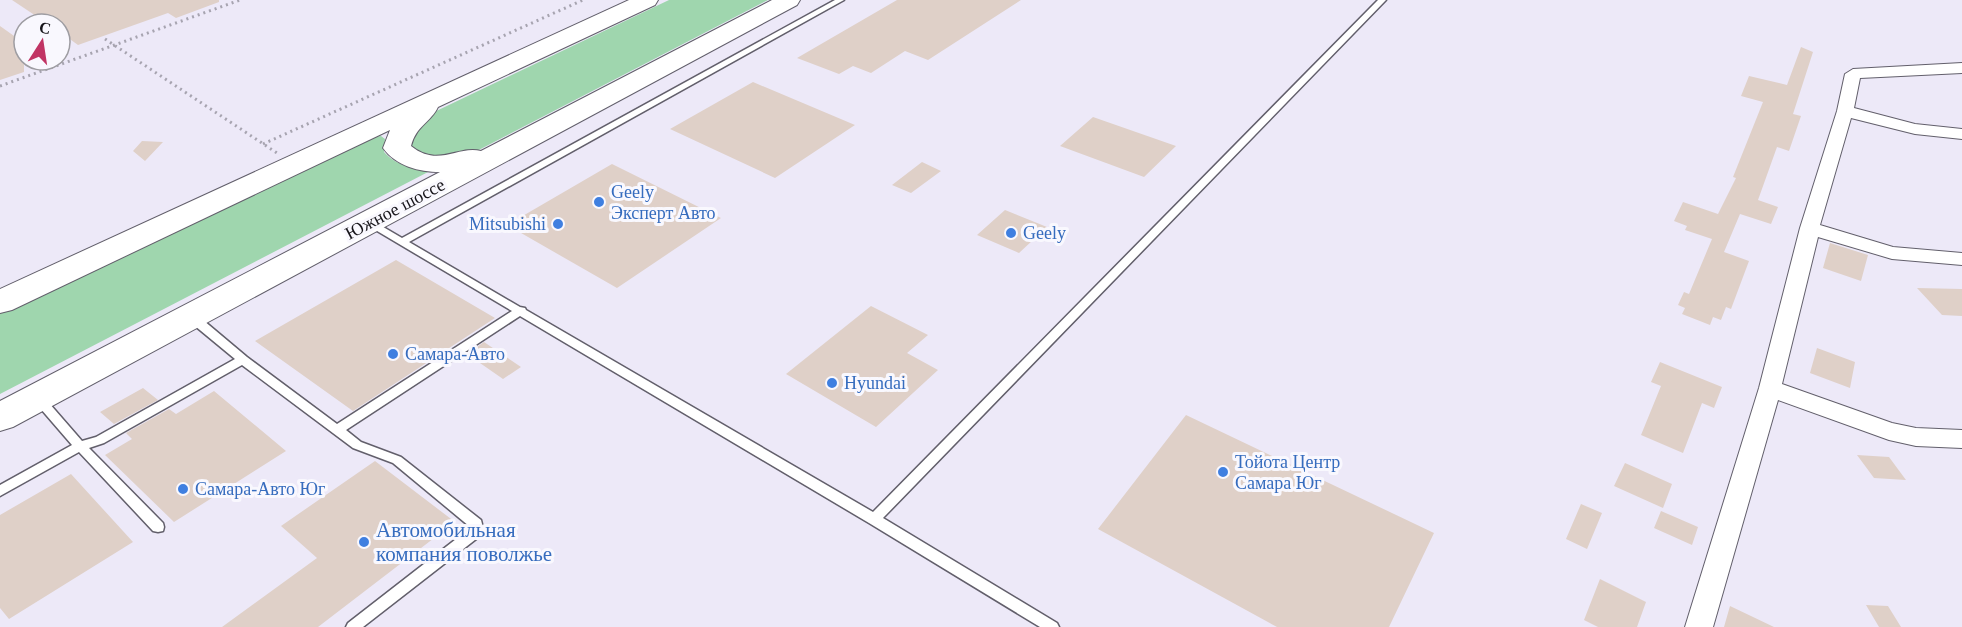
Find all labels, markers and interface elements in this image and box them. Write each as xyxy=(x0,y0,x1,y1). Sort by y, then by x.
north arrow xyxy=(12,12,72,72)
text: С xyxy=(38,18,52,37)
street label: Южное шоссе xyxy=(342,174,448,244)
place label: Geely Эксперт Авто xyxy=(611,182,716,223)
marker: Geely Эксперт Авто xyxy=(592,195,606,209)
place label: Mitsubishi xyxy=(469,214,546,234)
marker: Mitsubishi xyxy=(551,217,565,231)
place label: Geely xyxy=(1023,223,1066,243)
marker: Geely xyxy=(1004,226,1018,240)
place label: Самара-Авто xyxy=(405,344,505,364)
marker: Самара-Авто xyxy=(386,347,400,361)
place label: Hyundai xyxy=(844,373,906,393)
marker: Hyundai xyxy=(825,376,839,390)
place label: Тойота Центр Самара Юг xyxy=(1235,452,1340,493)
marker: Тойота Центр Самара Юг xyxy=(1216,465,1230,479)
place label: Самара-Авто Юг xyxy=(195,479,325,499)
marker: Самара-Авто Юг xyxy=(176,482,190,496)
place label: Автомобильная компания поволжье xyxy=(376,518,552,566)
marker: Автомобильная компания поволжье xyxy=(357,535,371,549)

